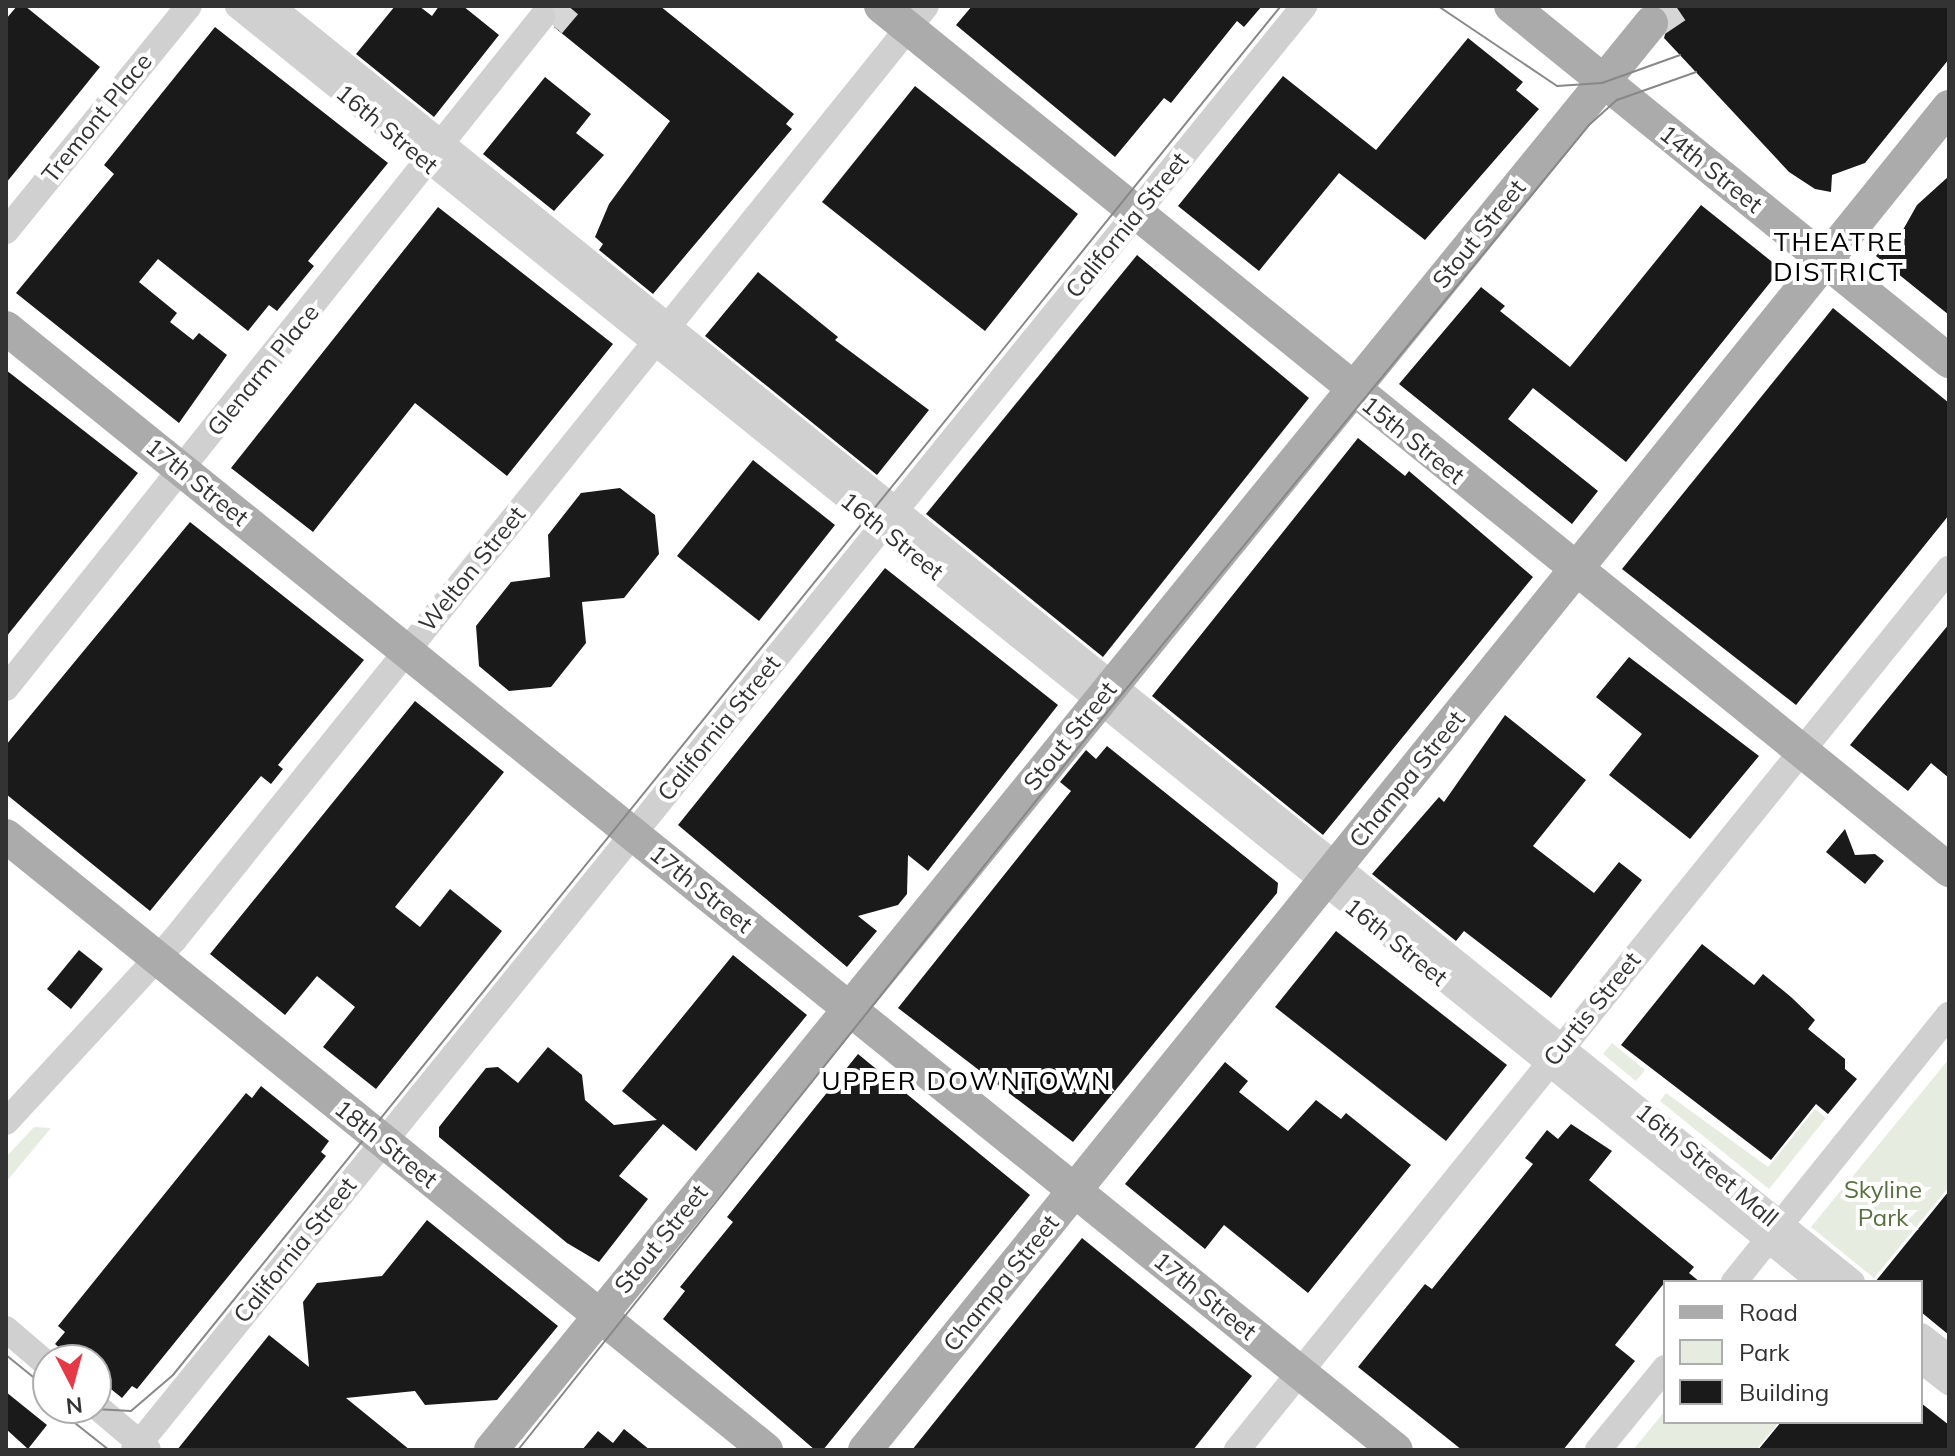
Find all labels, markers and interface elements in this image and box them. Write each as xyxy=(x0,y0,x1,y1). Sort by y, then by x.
street label: Tremont Place xyxy=(36,47,158,189)
street label: 16th Street xyxy=(330,78,444,180)
street label: 14th Street xyxy=(1654,119,1768,219)
street label: California Street xyxy=(1060,146,1194,304)
street label: Stout Street xyxy=(1426,174,1532,294)
district label: THEATRE DISTRICT xyxy=(1773,226,1905,288)
street label: Glenarm Place xyxy=(201,298,325,442)
street label: 15th Street xyxy=(1356,390,1470,490)
street label: 17th Street xyxy=(140,432,254,532)
street label: 16th Street xyxy=(835,486,949,586)
street label: Welton Street xyxy=(413,501,531,637)
street label: California Street xyxy=(652,649,786,807)
street label: Stout Street xyxy=(1017,676,1123,796)
street label: Champa Street xyxy=(1343,705,1471,853)
street label: 17th Street xyxy=(644,839,758,939)
street label: 16th Street xyxy=(1339,892,1453,992)
street label: Curtis Street xyxy=(1537,946,1647,1072)
district label: UPPER DOWNTOWN xyxy=(822,1065,1112,1097)
street label: 18th Street xyxy=(329,1094,443,1194)
street label: 16th Street Mall xyxy=(1630,1097,1784,1233)
street label: California Street xyxy=(228,1171,362,1329)
park label: Skyline Park xyxy=(1844,1176,1922,1232)
street label: Stout Street xyxy=(608,1179,714,1299)
street label: Champa Street xyxy=(937,1209,1065,1357)
street label: 17th Street xyxy=(1148,1246,1262,1346)
legend xyxy=(1663,1280,1923,1424)
text: Road xyxy=(1739,1297,1798,1327)
text: Park xyxy=(1739,1337,1790,1367)
north arrow xyxy=(32,1344,112,1424)
text: Building xyxy=(1739,1377,1829,1407)
text: N xyxy=(65,1391,84,1421)

